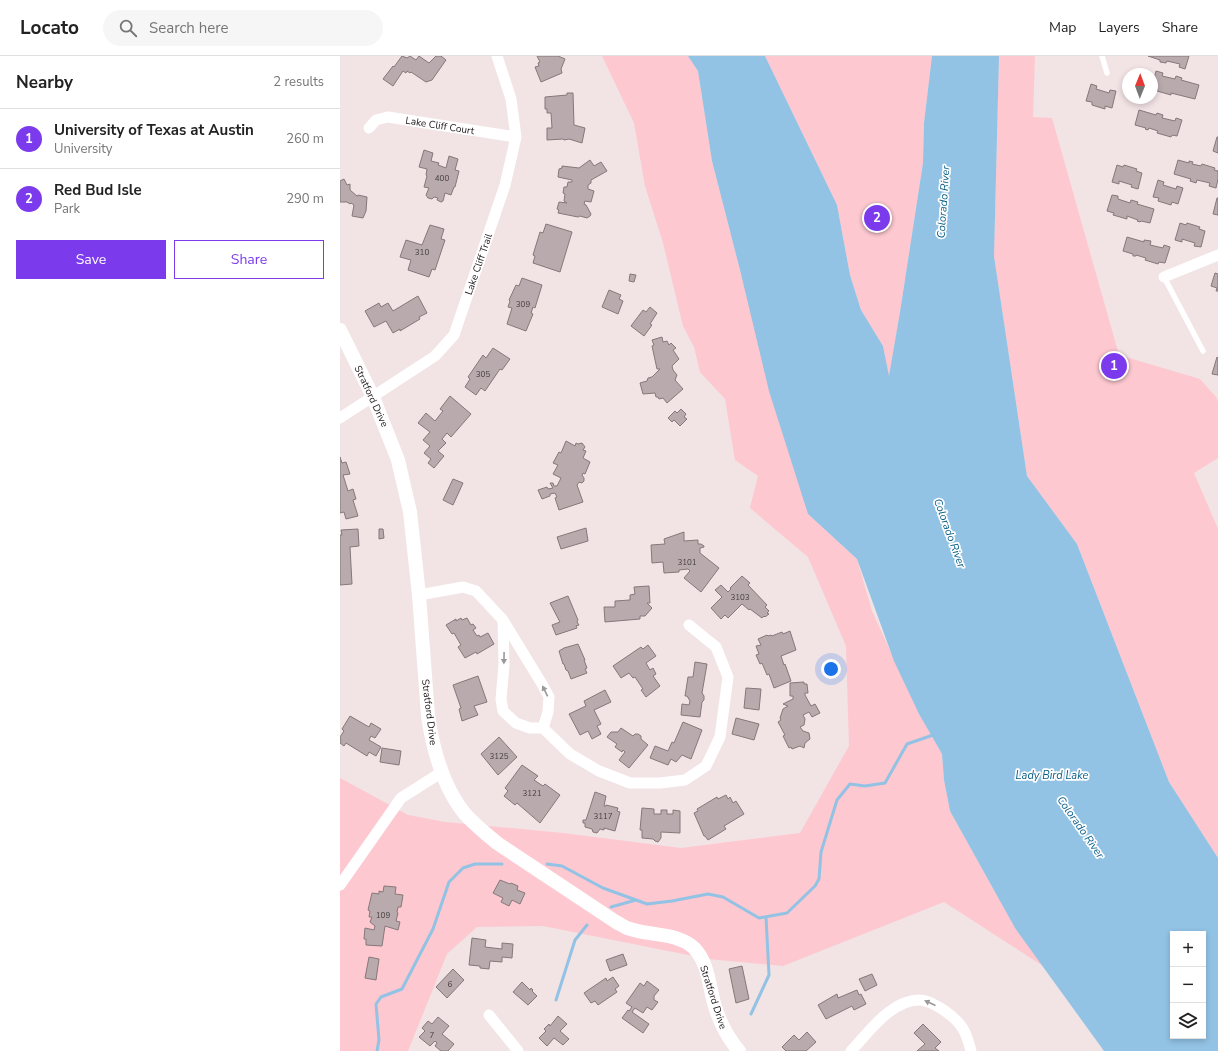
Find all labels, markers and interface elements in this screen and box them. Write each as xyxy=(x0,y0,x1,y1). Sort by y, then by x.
search box xyxy=(103,10,383,46)
text: Locato xyxy=(20,15,79,41)
icon: search xyxy=(117,17,139,39)
text: Search here xyxy=(149,18,229,38)
text: Map xyxy=(1049,18,1076,37)
text: Layers xyxy=(1098,18,1140,37)
text: Share xyxy=(1162,18,1198,37)
north arrow xyxy=(1122,68,1158,104)
text: Nearby xyxy=(16,71,73,94)
text: 2 results xyxy=(273,73,324,91)
street label: Lake Cliff Court xyxy=(404,114,476,138)
text: University of Texas at Austin xyxy=(54,120,254,140)
text: 1 xyxy=(25,130,33,148)
text: 260 m xyxy=(286,130,324,148)
text: University xyxy=(54,140,113,158)
water label: Colorado River xyxy=(933,164,954,239)
house number: 400 xyxy=(435,173,449,184)
text: Red Bud Isle xyxy=(54,180,142,200)
text: 2 xyxy=(25,190,33,208)
text: 290 m xyxy=(286,190,324,208)
text: Park xyxy=(54,200,80,218)
pin: 2 xyxy=(864,203,890,233)
street label: Lake Cliff Trail xyxy=(462,232,496,297)
button: Save xyxy=(16,240,166,279)
button: Share xyxy=(174,240,324,279)
house number: 310 xyxy=(415,247,429,258)
house number: 309 xyxy=(516,299,530,310)
pin: 1 xyxy=(1101,351,1127,381)
street label: Stratford Drive xyxy=(351,363,391,429)
house number: 305 xyxy=(476,369,490,380)
water label: Colorado River xyxy=(930,496,969,571)
house number: 3101 xyxy=(677,557,697,568)
house number: 3103 xyxy=(730,592,750,603)
one-way arrow xyxy=(501,652,507,665)
your location xyxy=(821,659,841,679)
street label: Stratford Drive xyxy=(418,678,440,746)
one-way arrow xyxy=(542,685,548,697)
house number: 3125 xyxy=(489,751,509,762)
water label: Lady Bird Lake xyxy=(1016,768,1089,783)
house number: 3121 xyxy=(522,788,542,799)
water label: Colorado River xyxy=(1054,793,1108,862)
house number: 3117 xyxy=(593,811,613,822)
house number: 109 xyxy=(376,910,390,921)
map controls xyxy=(1170,931,1206,1039)
button: + xyxy=(1170,931,1206,967)
street label: Stratford Drive xyxy=(696,964,730,1031)
button: − xyxy=(1170,967,1206,1003)
house number: 6 xyxy=(448,979,453,990)
one-way arrow xyxy=(925,1000,936,1006)
button: layers xyxy=(1170,1003,1206,1039)
house number: 7 xyxy=(430,1030,435,1041)

